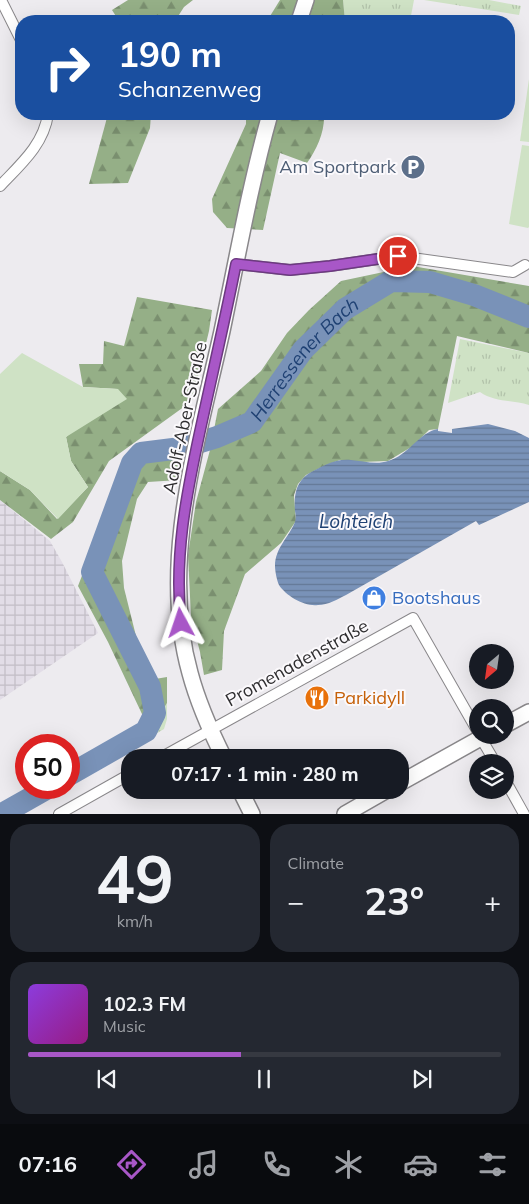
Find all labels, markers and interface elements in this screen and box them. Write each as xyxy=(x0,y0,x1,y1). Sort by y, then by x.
text: 190 m xyxy=(118,32,222,76)
icon: right xyxy=(35,35,100,100)
text: Schanzenweg xyxy=(118,75,262,103)
parking icon: Am Sportpark xyxy=(400,154,426,180)
place label: Am Sportpark xyxy=(279,155,397,178)
pin xyxy=(377,235,419,277)
icon: arrive xyxy=(384,242,412,270)
water label: Herressener Bach xyxy=(245,292,363,426)
street label: Adolf-Aber-Straße xyxy=(157,340,212,496)
water label: Lohteich xyxy=(319,509,393,533)
shop icon: Bootshaus xyxy=(361,585,387,611)
place label: Bootshaus xyxy=(392,586,481,609)
position arrow xyxy=(154,596,206,648)
street label: Promenadenstraße xyxy=(221,614,372,711)
north arrow xyxy=(469,644,514,689)
map controls xyxy=(469,644,514,799)
restaurant icon: Parkidyll xyxy=(304,685,330,711)
place label: Parkidyll xyxy=(334,686,405,709)
button: search xyxy=(469,699,514,744)
speed limit sign: 50 xyxy=(15,734,80,799)
button: layers xyxy=(469,754,514,799)
text: 07:17 · 1 min · 280 m xyxy=(171,762,359,786)
text: 49 xyxy=(96,838,174,919)
text: Climate xyxy=(288,853,344,873)
text: 23° xyxy=(364,877,424,925)
text: − xyxy=(288,884,304,919)
text: + xyxy=(484,884,501,919)
text: km/h xyxy=(117,911,153,931)
text: 102.3 FM xyxy=(103,992,186,1016)
text: Music xyxy=(103,1016,146,1036)
icon: previous xyxy=(93,1065,121,1093)
icon: pause xyxy=(250,1065,278,1093)
icon: next xyxy=(408,1065,436,1093)
icon: directions xyxy=(114,1147,149,1182)
icon: music xyxy=(186,1147,221,1182)
icon: phone xyxy=(259,1147,294,1182)
icon: climate xyxy=(331,1147,366,1182)
icon: car xyxy=(403,1147,438,1182)
icon: filters xyxy=(475,1147,510,1182)
text: 07:16 xyxy=(19,1150,77,1178)

